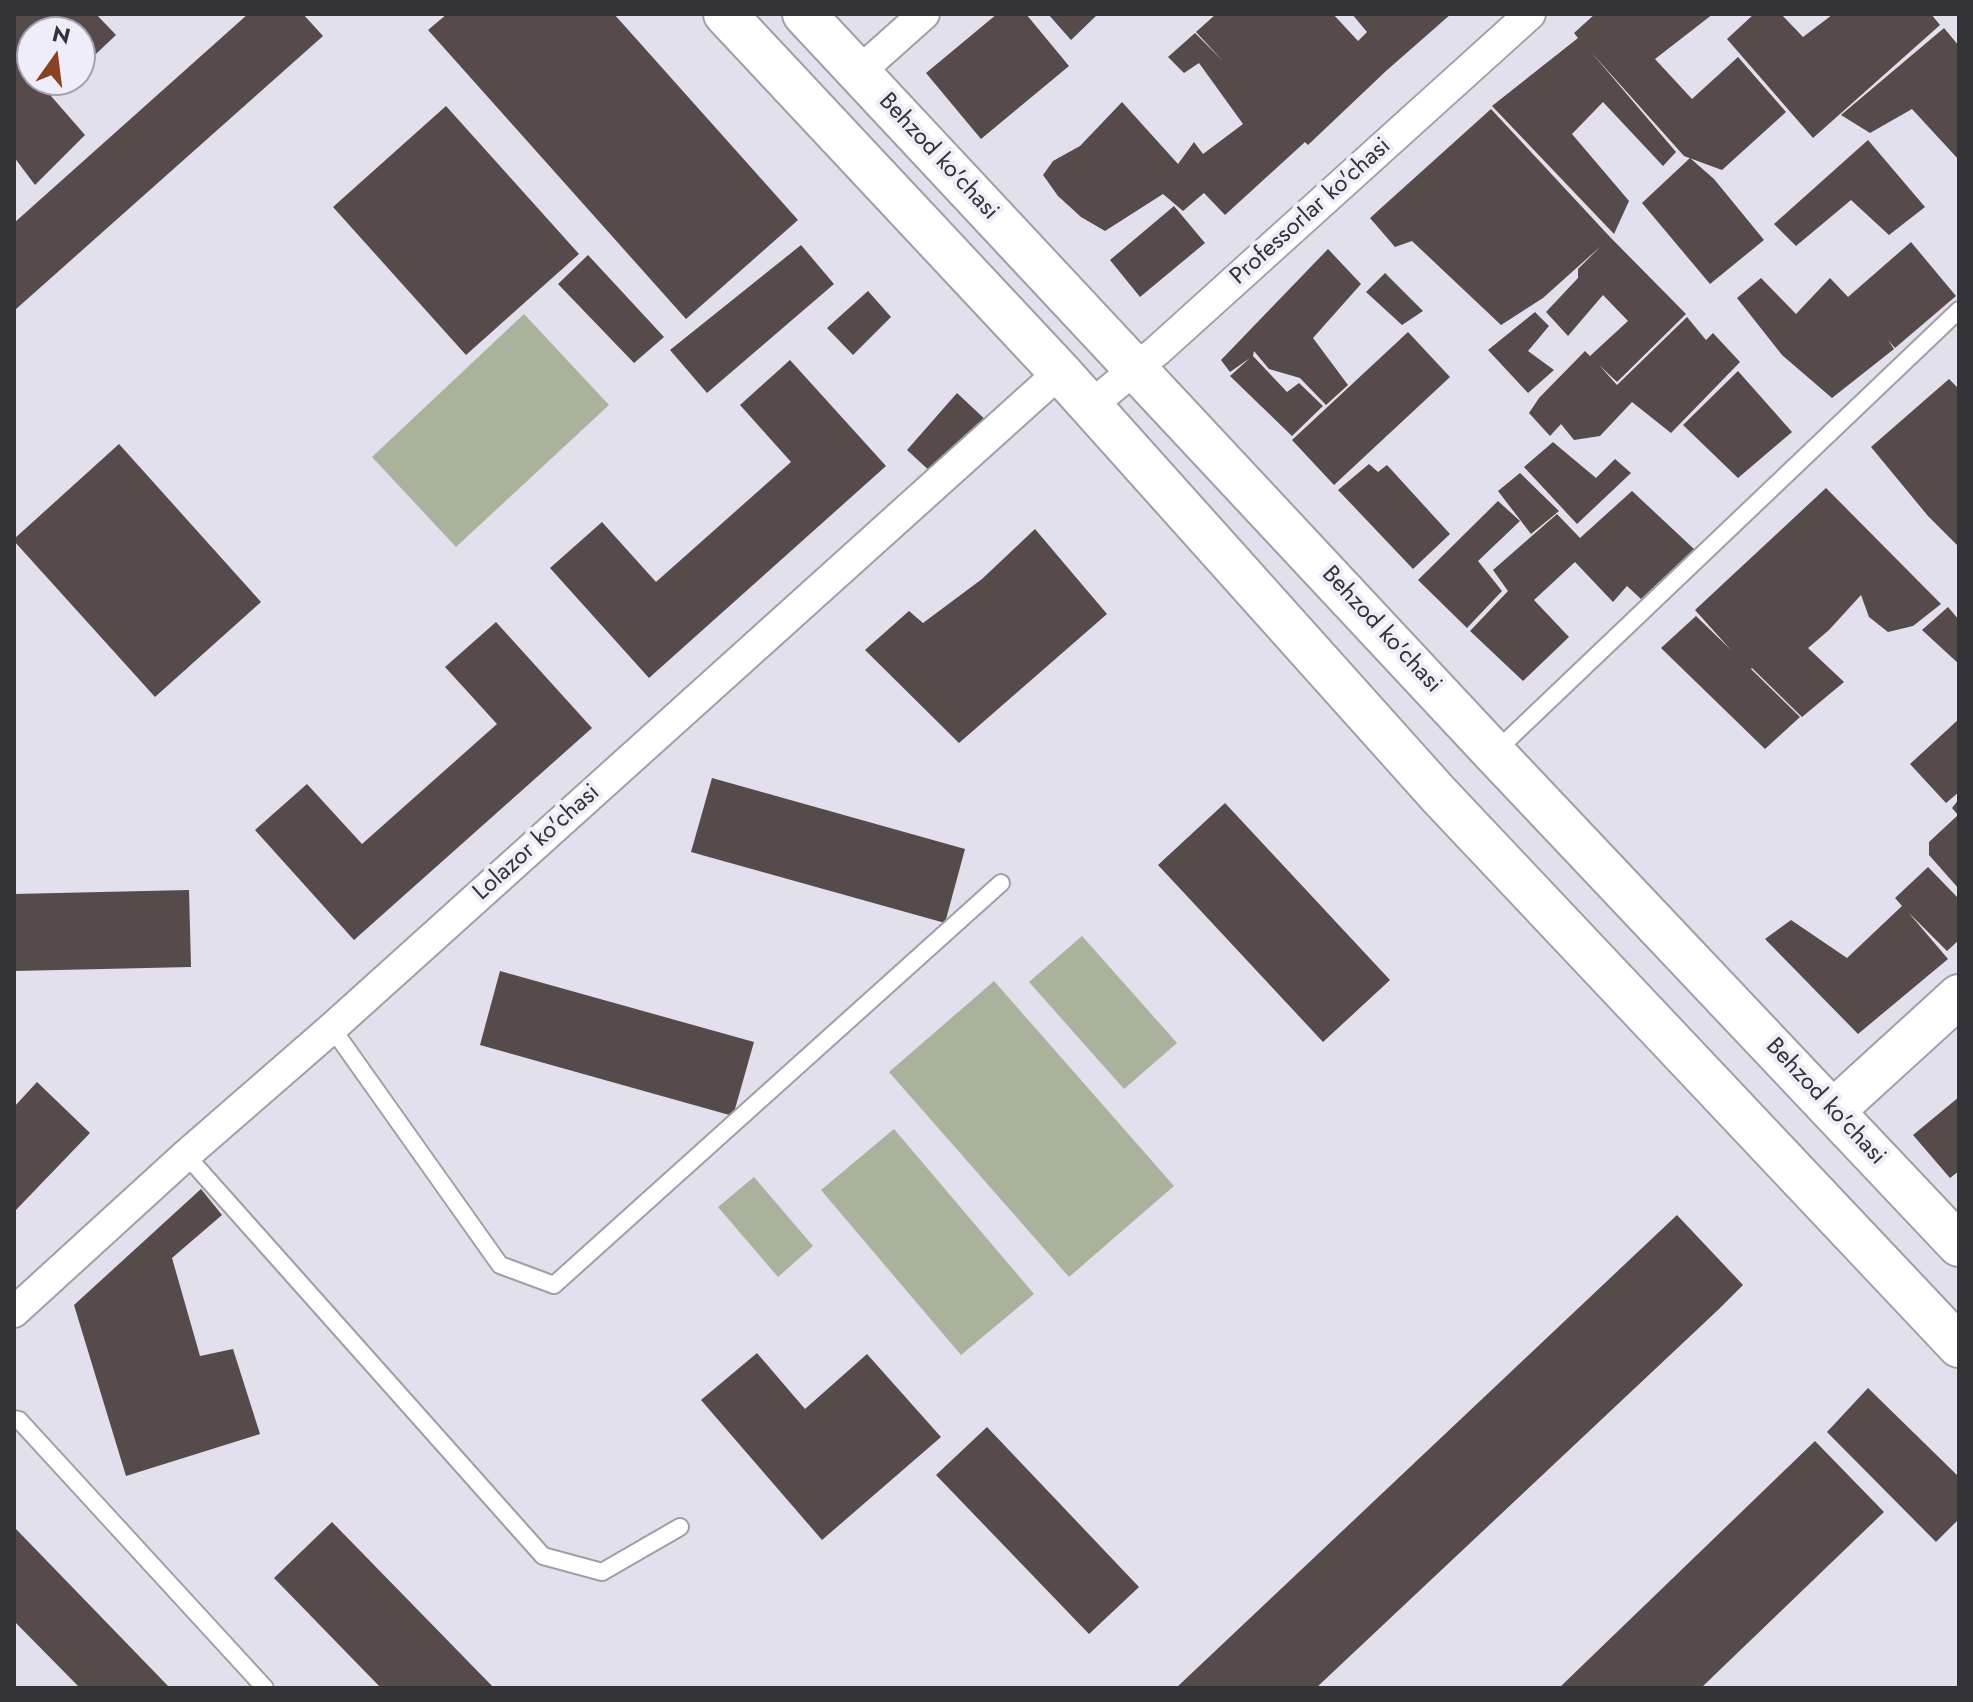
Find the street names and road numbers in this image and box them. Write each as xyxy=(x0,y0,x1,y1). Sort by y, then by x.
street label: Behzod ko'chasi xyxy=(872,88,1004,226)
street label: Professorlar ko'chasi xyxy=(1225,132,1397,292)
street label: Behzod ko'chasi xyxy=(1315,561,1447,699)
street label: Lolazor ko'chasi xyxy=(468,779,606,907)
street label: Behzod ko'chasi xyxy=(1759,1033,1891,1171)

